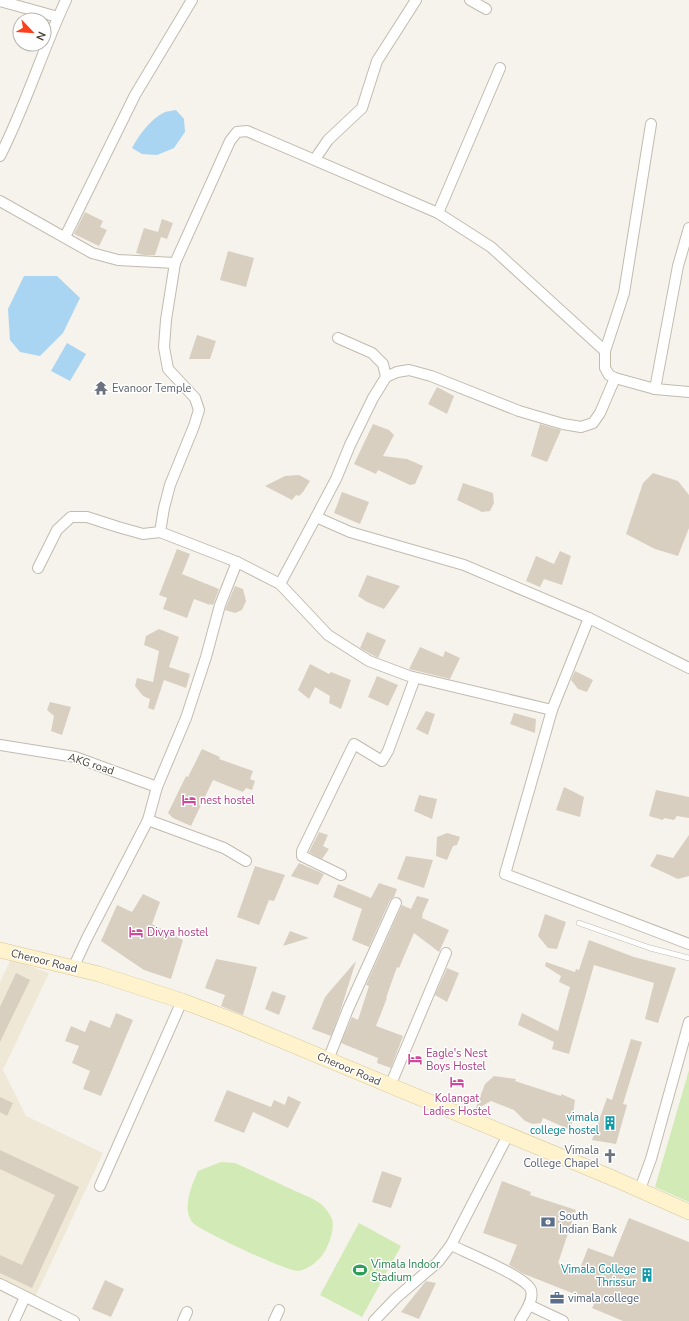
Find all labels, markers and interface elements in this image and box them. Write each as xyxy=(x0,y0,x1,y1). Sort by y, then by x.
north arrow xyxy=(12,12,52,52)
text: N xyxy=(32,29,49,43)
temple icon: Evanoor Temple xyxy=(93,380,109,396)
place label: Evanoor Temple xyxy=(112,381,192,396)
street label: AKG road xyxy=(66,750,116,778)
hotel icon: nest hostel xyxy=(181,792,197,808)
place label: nest hostel xyxy=(200,793,255,808)
hotel icon: Divya hostel xyxy=(128,924,144,940)
place label: Divya hostel xyxy=(147,925,209,940)
street label: Cheroor Road xyxy=(9,946,79,976)
place label: Eagle's Nest Boys Hostel xyxy=(426,1046,487,1074)
street label: Cheroor Road xyxy=(315,1049,383,1089)
hotel icon: Eagle's Nest Boys Hostel xyxy=(407,1051,423,1067)
hotel icon: Kolangat Ladies Hostel xyxy=(449,1074,465,1090)
place label: Kolangat Ladies Hostel xyxy=(423,1091,491,1119)
place label: vimala college hostel xyxy=(530,1110,600,1138)
building icon: vimala college hostel xyxy=(602,1115,618,1131)
place label: Vimala College Chapel xyxy=(523,1143,600,1171)
church icon: Vimala College Chapel xyxy=(602,1148,618,1164)
place label: South Indian Bank xyxy=(559,1209,617,1237)
bank icon: South Indian Bank xyxy=(540,1214,556,1230)
place label: Vimala Indoor Stadium xyxy=(370,1257,440,1285)
sports icon: Vimala Indoor Stadium xyxy=(352,1262,368,1278)
place label: Vimala College Thrissur xyxy=(560,1262,636,1290)
building icon: Vimala College Thrissur xyxy=(639,1267,655,1283)
office icon: vimala college xyxy=(549,1290,565,1306)
place label: vimala college xyxy=(568,1291,639,1306)

